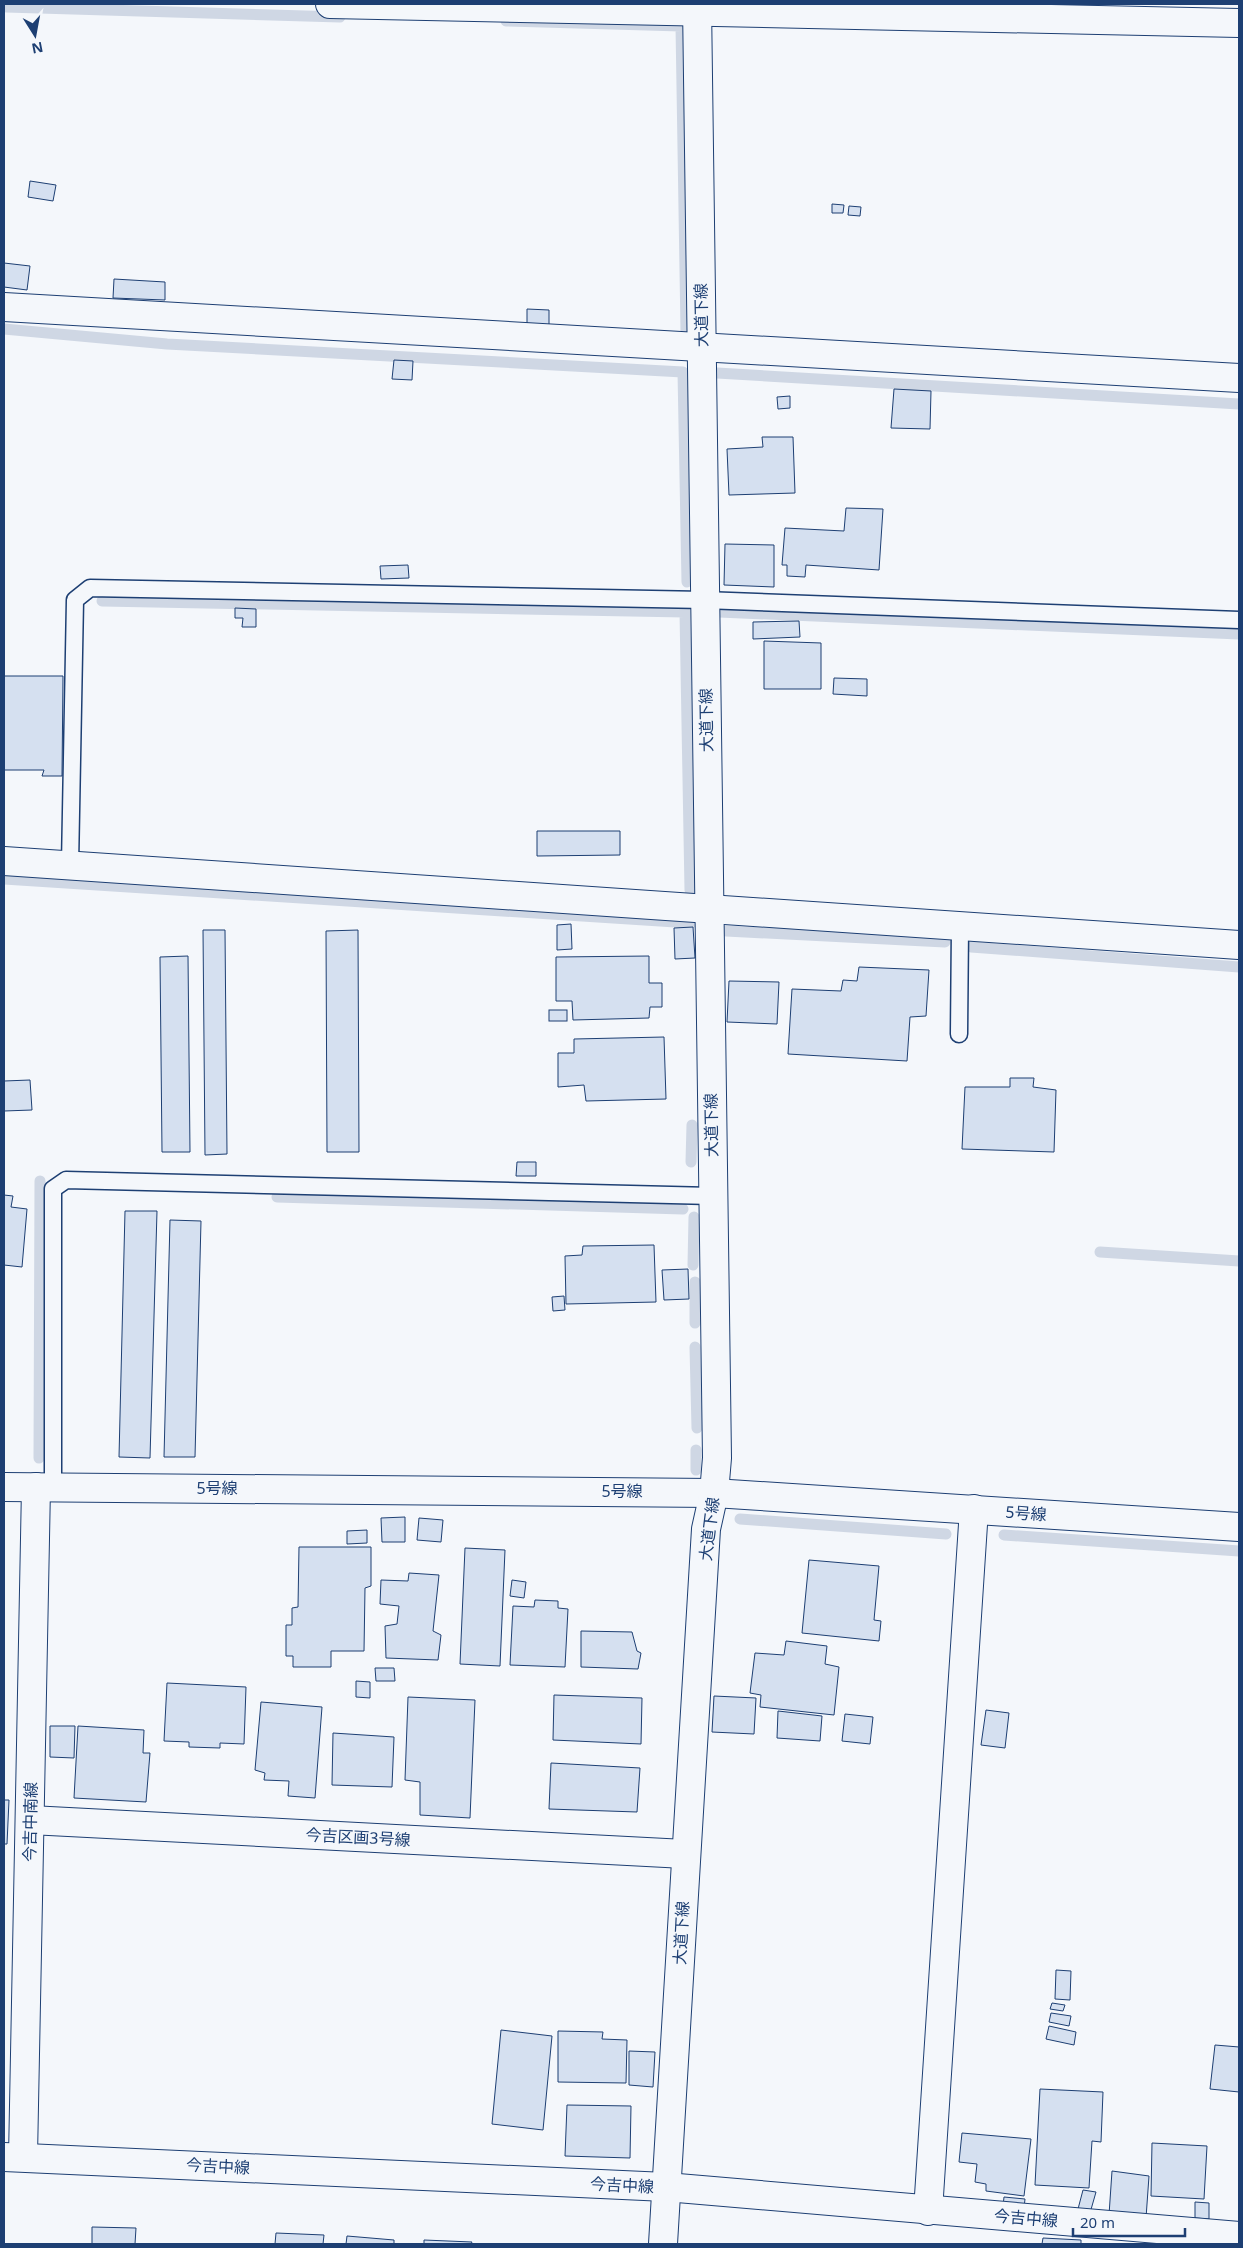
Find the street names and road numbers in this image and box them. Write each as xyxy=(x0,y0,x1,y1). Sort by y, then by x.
street label: 大道下線 xyxy=(689,283,713,347)
street label: 大道下線 xyxy=(694,688,718,752)
street label: 大道下線 xyxy=(699,1093,723,1157)
street label: 5号線 xyxy=(196,1477,238,1499)
street label: 5号線 xyxy=(601,1480,643,1502)
street label: 大道下線 xyxy=(694,1496,724,1562)
street label: 5号線 xyxy=(1005,1501,1047,1525)
street label: 今吉中南線 xyxy=(18,1782,42,1862)
street label: 今吉区画3号線 xyxy=(305,1823,411,1851)
street label: 大道下線 xyxy=(668,1900,694,1966)
street label: 今吉中線 xyxy=(185,2153,251,2179)
street label: 今吉中線 xyxy=(589,2172,655,2198)
street label: 今吉中線 xyxy=(993,2204,1059,2232)

